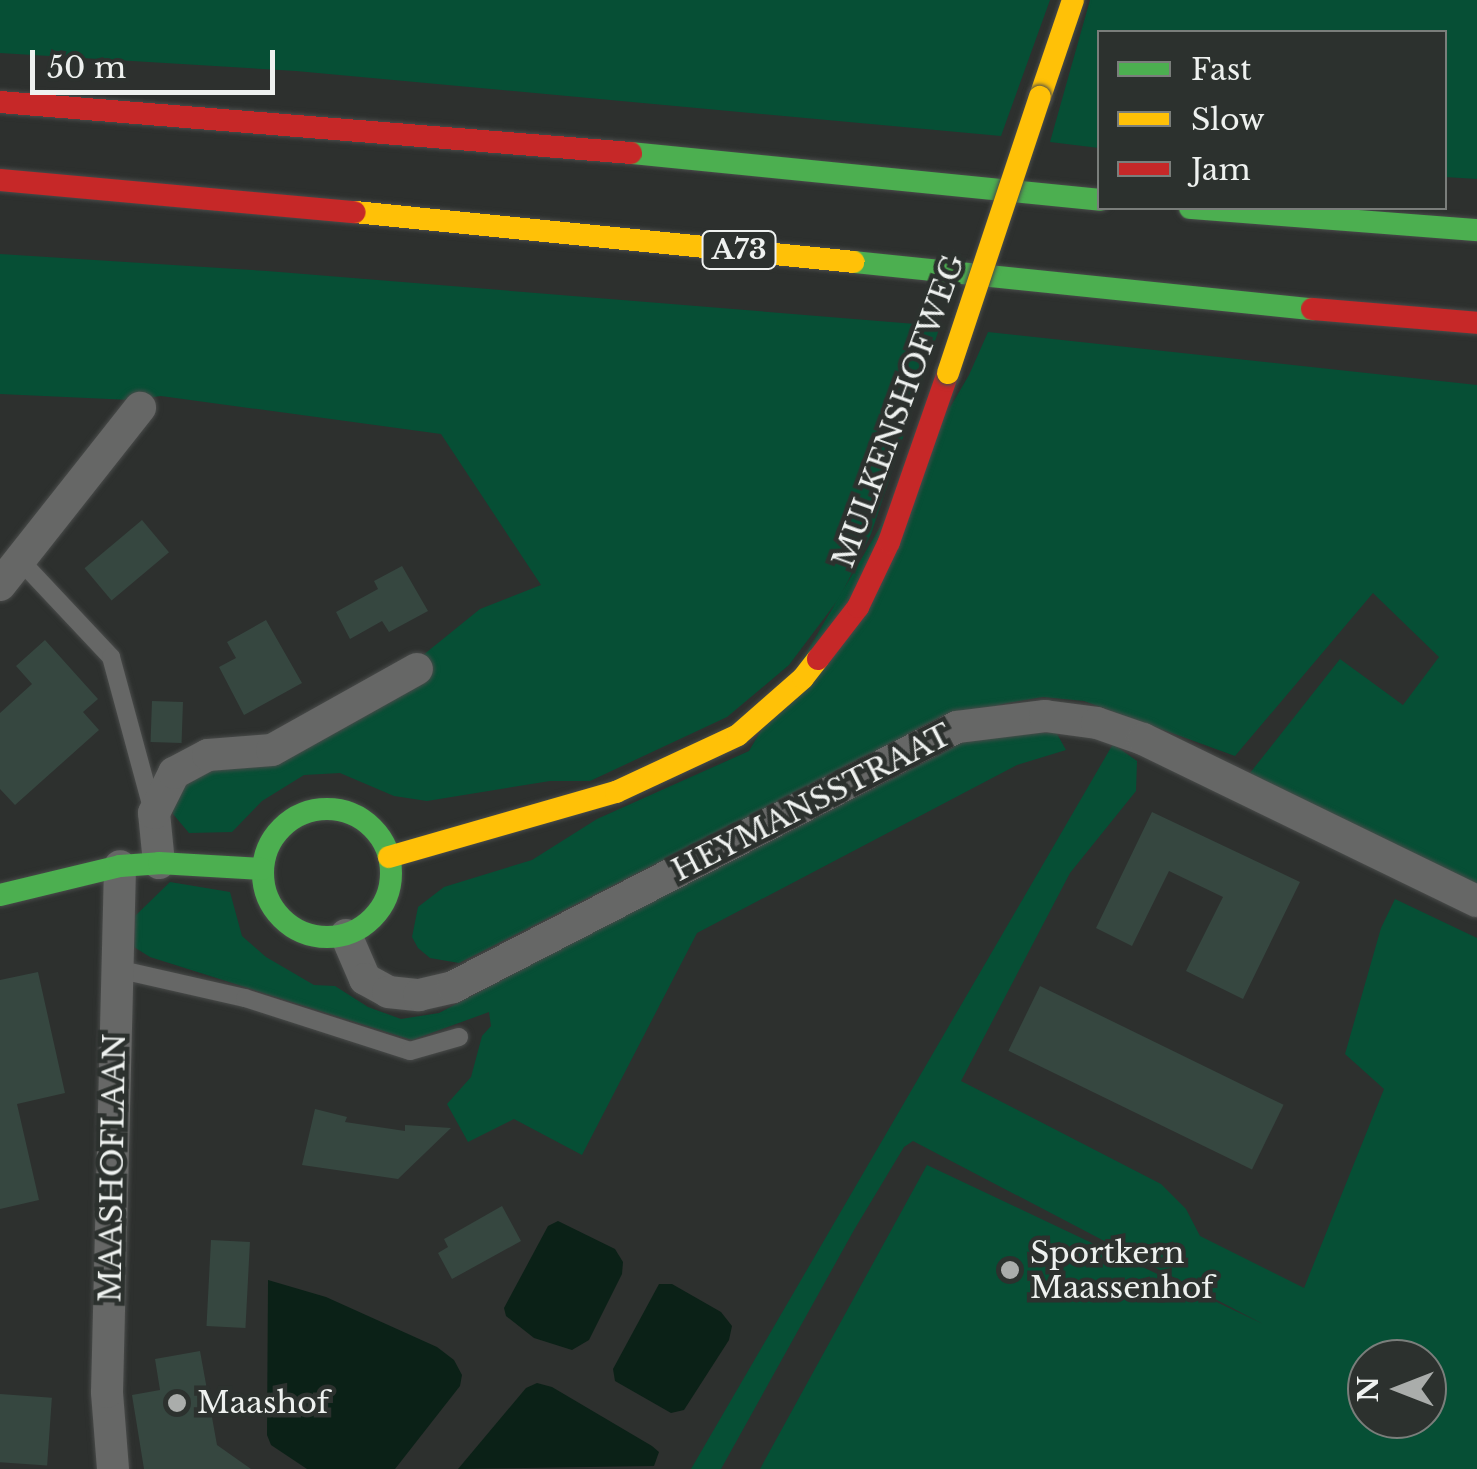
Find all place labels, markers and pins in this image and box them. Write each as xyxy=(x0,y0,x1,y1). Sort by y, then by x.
place label: Sportkern Maassenhof xyxy=(1030,1235,1214,1306)
marker: Sportkern Maassenhof xyxy=(999,1259,1021,1281)
place label: Maashof xyxy=(197,1385,329,1421)
marker: Maashof xyxy=(166,1392,188,1414)

